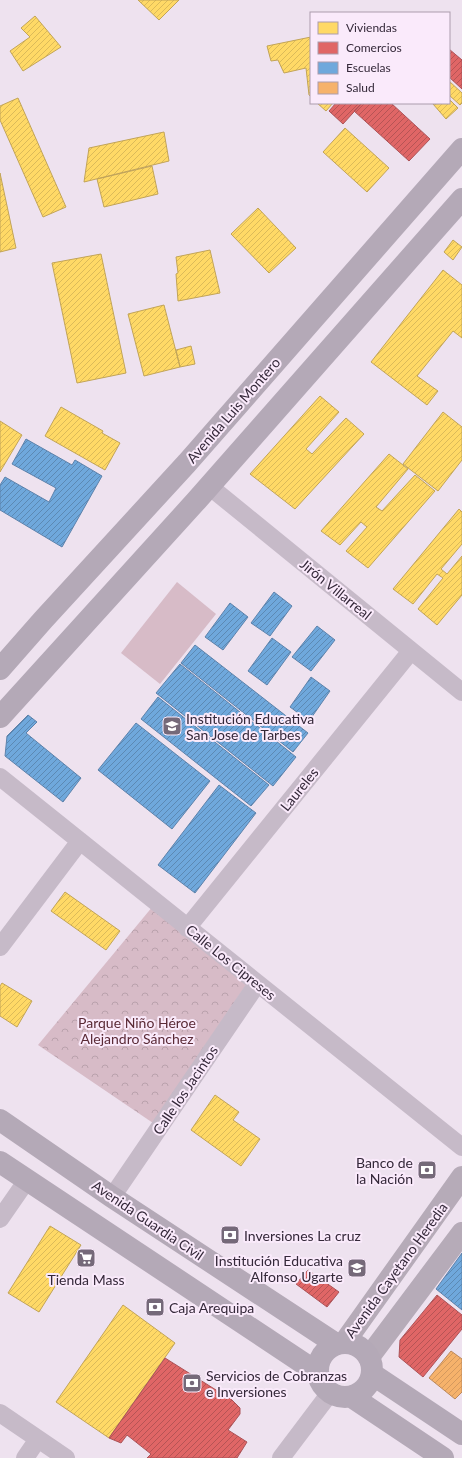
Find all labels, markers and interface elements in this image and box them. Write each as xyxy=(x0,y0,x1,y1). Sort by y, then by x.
legend xyxy=(310,12,450,104)
text: Viviendas xyxy=(346,20,397,35)
text: Comercios xyxy=(346,40,402,55)
text: Escuelas xyxy=(346,60,391,75)
text: Salud xyxy=(346,80,375,95)
street label: Avenida Luis Montero xyxy=(183,354,283,466)
street label: Jirón Villarreal xyxy=(297,555,375,623)
place label: Institución Educativa San Jose de Tarbes xyxy=(186,710,314,743)
school or university icon: Institución Educativa San Jose de Tarbes xyxy=(161,715,183,737)
street label: Laureles xyxy=(276,764,322,814)
street label: Calle Los Cipreses xyxy=(183,921,279,1003)
park label: Parque Niño Héroe Alejandro Sánchez xyxy=(78,1014,196,1047)
street label: Calle los Jacintos xyxy=(149,1042,221,1138)
place label: Banco de la Nación xyxy=(356,1154,413,1187)
bank icon: Banco de la Nación xyxy=(416,1159,438,1181)
street label: Avenida Guardia Civil xyxy=(89,1176,207,1264)
street label: Avenida Cayetano Heredia xyxy=(341,1199,451,1341)
bank icon: Inversiones La cruz xyxy=(219,1224,241,1246)
place label: Inversiones La cruz xyxy=(244,1227,361,1244)
supermarket icon: Tienda Mass xyxy=(75,1247,97,1269)
place label: Institución Educativa Alfonso Ugarte xyxy=(215,1252,343,1285)
school or university icon: Institución Educativa Alfonso Ugarte xyxy=(346,1257,368,1279)
place label: Tienda Mass xyxy=(47,1271,125,1288)
bank icon: Caja Arequipa xyxy=(144,1296,166,1318)
place label: Caja Arequipa xyxy=(169,1299,254,1316)
place label: Servicios de Cobranzas e Inversiones xyxy=(206,1367,347,1400)
bank icon: Servicios de Cobranzas e Inversiones xyxy=(181,1372,203,1394)

